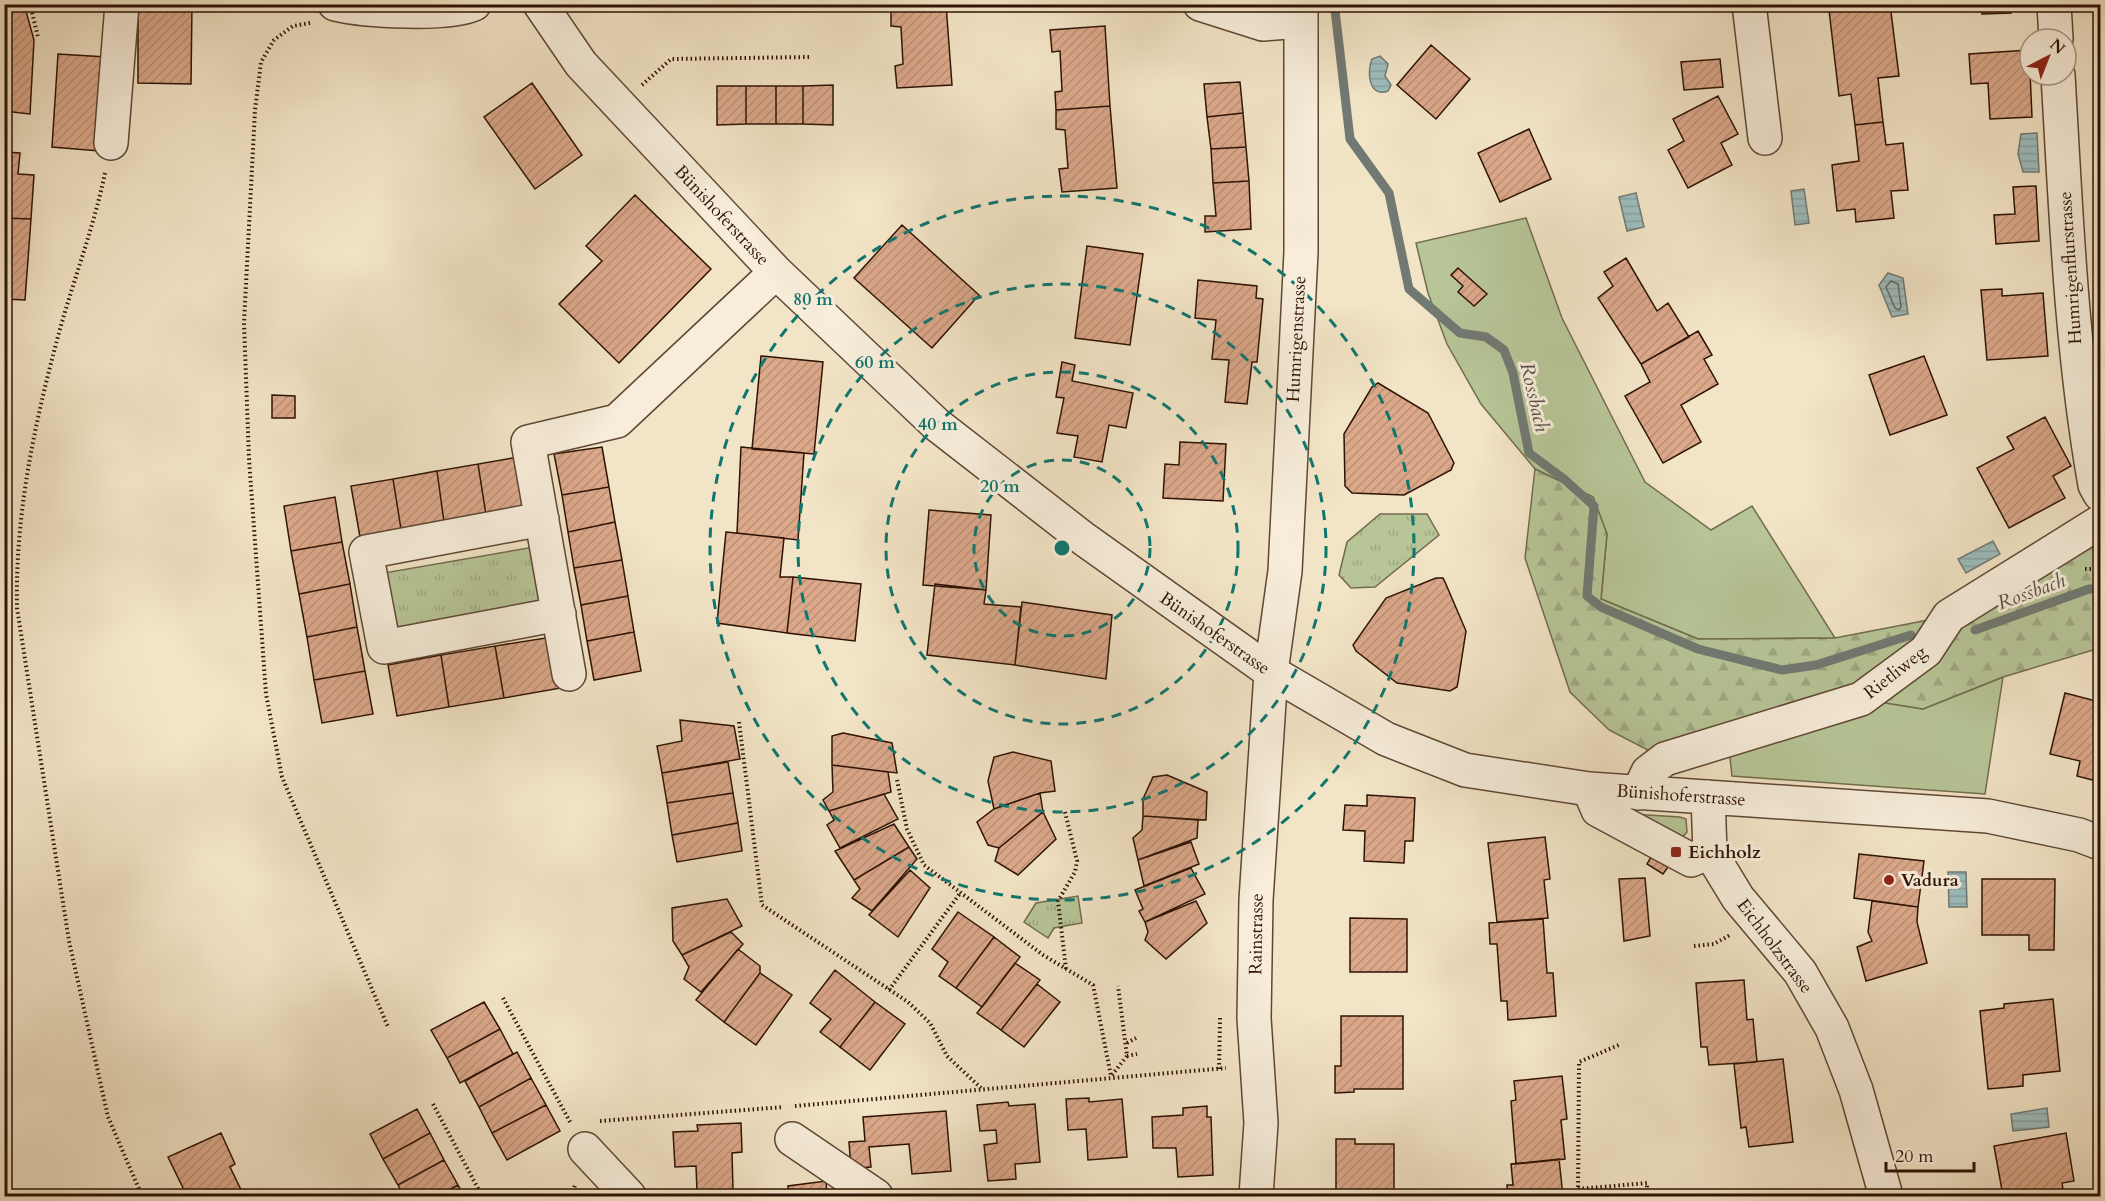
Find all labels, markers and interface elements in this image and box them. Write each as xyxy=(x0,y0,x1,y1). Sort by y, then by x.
north arrow xyxy=(2018,27,2078,87)
text: N xyxy=(2045,34,2070,59)
street label: Bünishoferstrasse xyxy=(668,159,775,271)
street label: Humrigenflurstrasse xyxy=(2053,191,2088,345)
street label: Humrigenstrasse xyxy=(1281,275,1312,403)
text: 80 m xyxy=(793,287,833,312)
text: 60 m xyxy=(855,350,895,375)
water label: Rossbach xyxy=(1513,360,1556,435)
text: 40 m xyxy=(918,412,958,437)
text: 20 m xyxy=(980,474,1020,499)
centre of rings xyxy=(1052,538,1072,558)
water label: Rossbach xyxy=(1993,567,2069,616)
street label: Bünishoferstrasse xyxy=(1154,586,1275,681)
street label: Rietliweg xyxy=(1859,639,1933,705)
street label: Bünishoferstrasse xyxy=(1615,779,1746,812)
place label: Eichholz xyxy=(1688,840,1761,865)
marker: Eichholz xyxy=(1669,845,1683,859)
place label: Vadura xyxy=(1901,868,1959,893)
marker: Vadura xyxy=(1882,873,1896,887)
street label: Rainstrasse xyxy=(1243,893,1270,975)
street label: Eichholzstrasse xyxy=(1731,894,1819,999)
scale bar xyxy=(1886,1135,1974,1173)
text: 20 m xyxy=(1895,1144,1934,1169)

